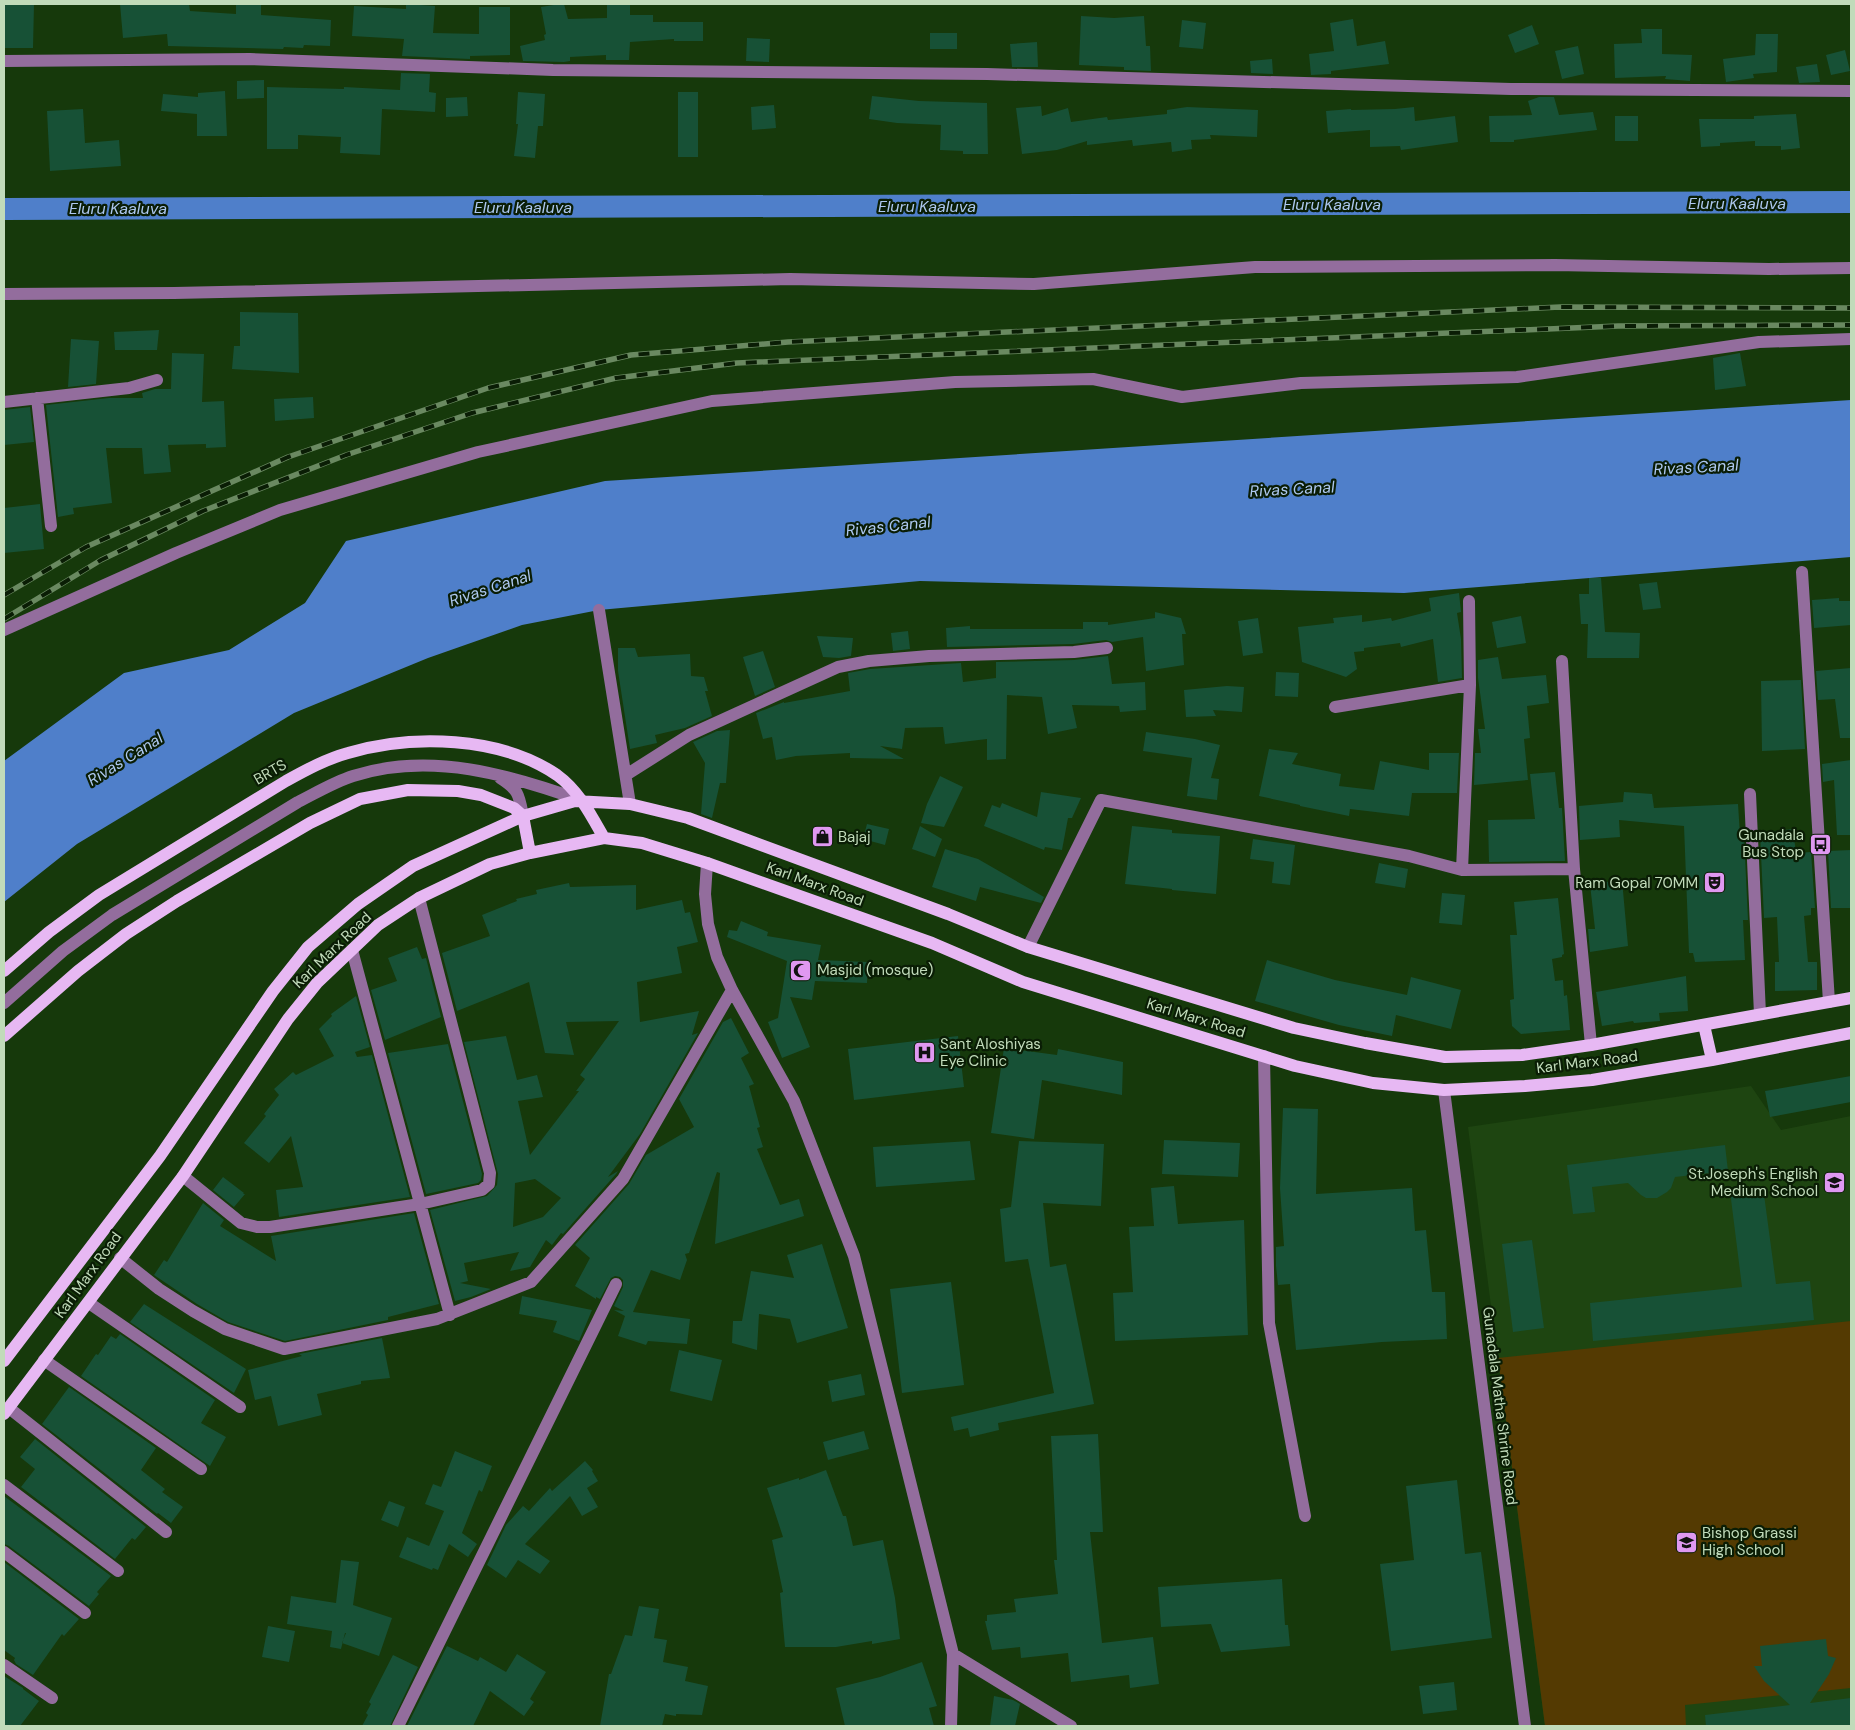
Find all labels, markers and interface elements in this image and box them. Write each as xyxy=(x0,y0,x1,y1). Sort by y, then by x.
water label: Eluru Kaaluva xyxy=(1688,193,1786,214)
water label: Eluru Kaaluva xyxy=(1283,194,1381,215)
water label: Eluru Kaaluva xyxy=(878,196,976,217)
water label: Eluru Kaaluva xyxy=(474,197,572,218)
water label: Eluru Kaaluva xyxy=(69,198,167,219)
water label: Rivas Canal xyxy=(1653,454,1740,480)
water label: Rivas Canal xyxy=(1249,476,1336,502)
water label: Rivas Canal xyxy=(844,511,932,541)
water label: Rivas Canal xyxy=(446,565,534,611)
water label: Rivas Canal xyxy=(83,727,167,791)
street label: BRTS xyxy=(250,754,290,789)
shop icon: Bajaj xyxy=(810,825,834,849)
place label: Gunadala Bus Stop xyxy=(1738,825,1804,862)
place label: Bajaj xyxy=(838,827,871,847)
bus stop icon: Gunadala Bus Stop xyxy=(1808,832,1832,856)
street label: Karl Marx Road xyxy=(764,857,866,911)
theatre icon: Ram Gopal 70MM xyxy=(1702,871,1726,895)
place label: Ram Gopal 70MM xyxy=(1575,873,1698,893)
street label: Karl Marx Road xyxy=(288,907,376,993)
mosque icon: Masjid (mosque) xyxy=(789,958,813,982)
place label: Masjid (mosque) xyxy=(817,960,933,980)
street label: Karl Marx Road xyxy=(1144,994,1248,1042)
place label: Sant Aloshiyas Eye Clinic xyxy=(940,1034,1041,1071)
hospital icon: Sant Aloshiyas Eye Clinic xyxy=(912,1041,936,1065)
street label: Karl Marx Road xyxy=(1535,1046,1639,1078)
place label: St.Joseph's English Medium School xyxy=(1688,1164,1818,1201)
school or university icon: St.Joseph's English Medium School xyxy=(1822,1171,1846,1195)
street label: Karl Marx Road xyxy=(50,1228,126,1322)
street label: Gunadala Matha Shrine Road xyxy=(1478,1306,1522,1506)
place label: Bishop Grassi High School xyxy=(1702,1523,1797,1560)
school or university icon: Bishop Grassi High School xyxy=(1674,1530,1698,1554)

